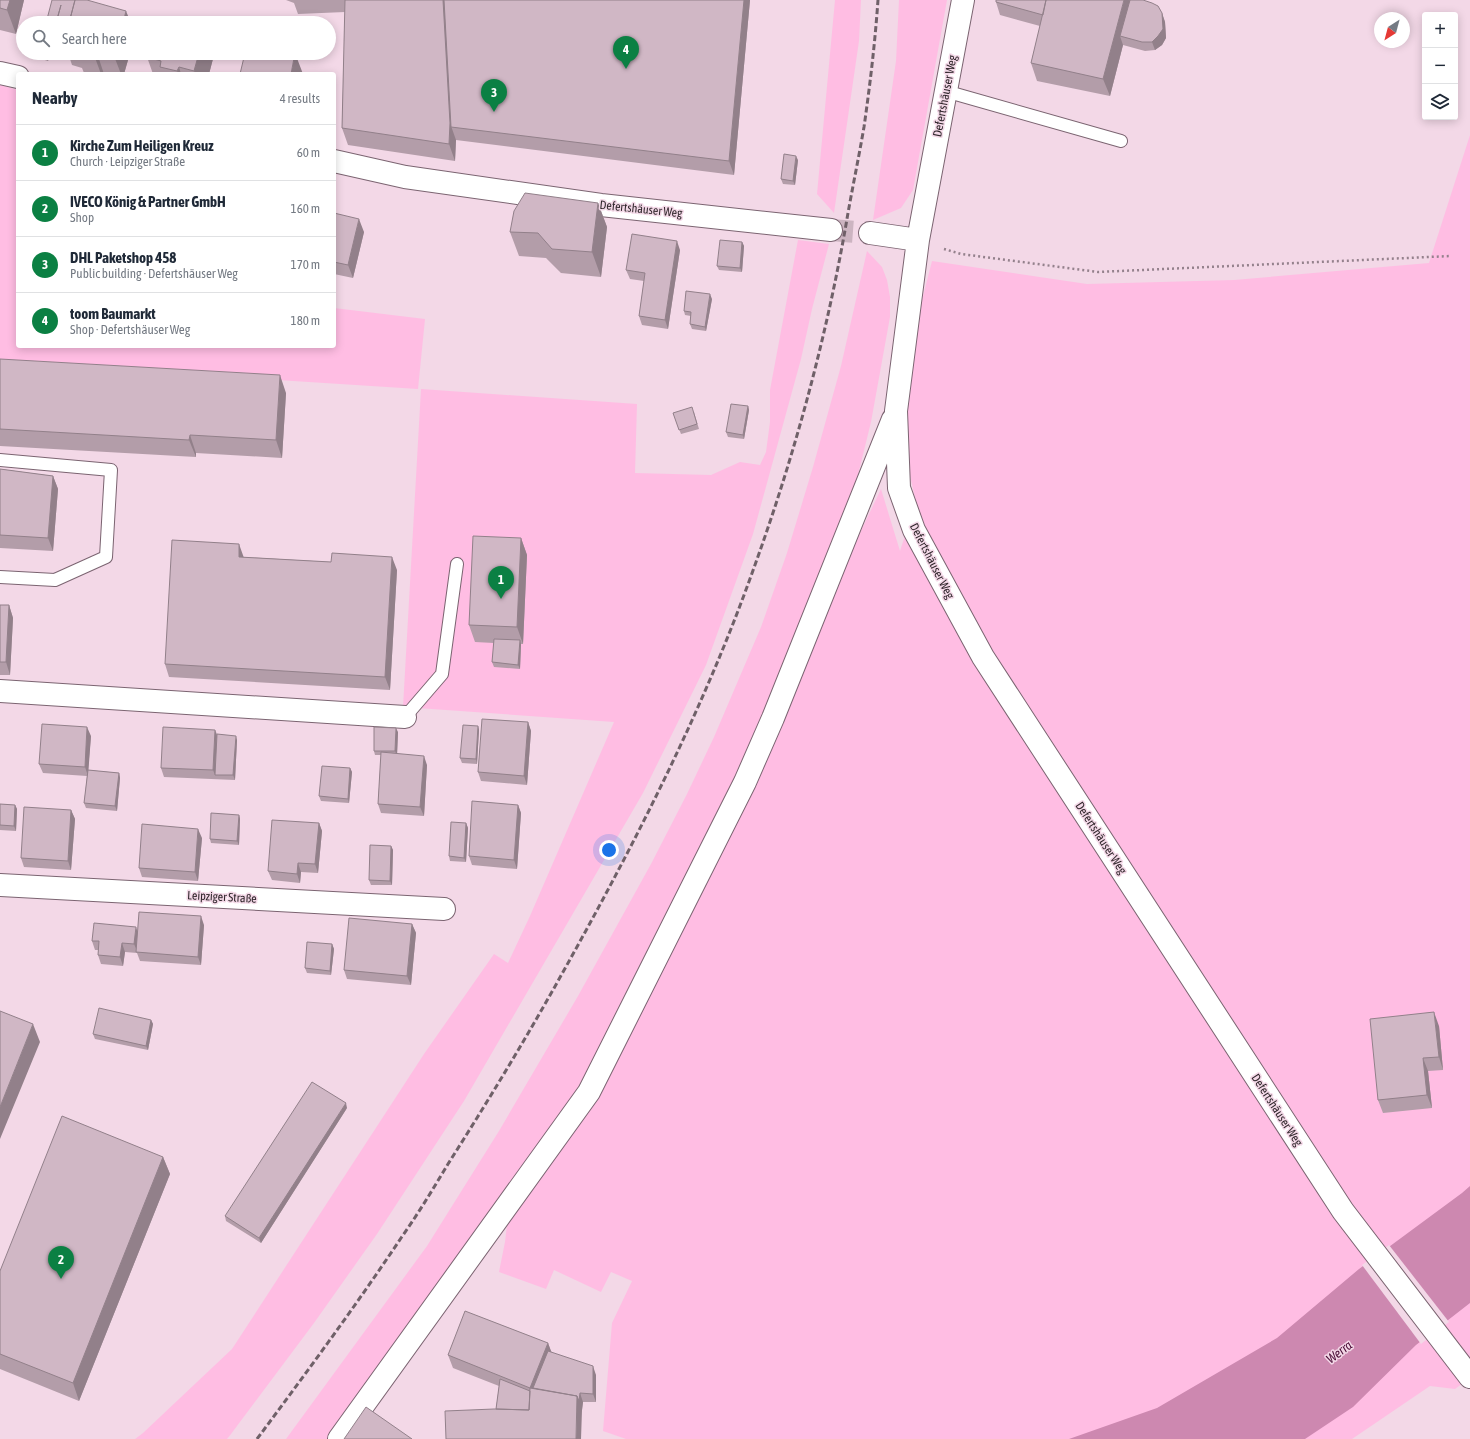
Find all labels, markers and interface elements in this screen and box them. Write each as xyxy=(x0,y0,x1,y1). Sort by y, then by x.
north arrow xyxy=(1374,12,1410,48)
map controls xyxy=(1422,12,1458,120)
button: + xyxy=(1422,12,1458,48)
search box xyxy=(16,16,336,60)
icon: search xyxy=(30,27,52,49)
text: Search here xyxy=(62,30,127,47)
pin: 4 xyxy=(613,36,639,69)
button: − xyxy=(1422,48,1458,84)
street label: Defertshäuser Weg xyxy=(930,53,960,138)
pin: 3 xyxy=(481,79,507,112)
button: layers xyxy=(1422,84,1458,120)
text: Nearby xyxy=(32,88,78,108)
text: 4 results xyxy=(280,91,320,106)
text: Kirche Zum Heiligen Kreuz xyxy=(70,137,214,154)
text: 1 xyxy=(42,145,48,160)
text: 60 m xyxy=(297,145,320,160)
text: Church · Leipziger Straße xyxy=(70,154,185,169)
text: IVECO König & Partner GmbH xyxy=(70,193,226,210)
street label: Defertshäuser Weg xyxy=(599,198,684,220)
text: 2 xyxy=(42,201,48,216)
text: 160 m xyxy=(291,201,320,216)
text: Shop xyxy=(70,210,94,225)
text: DHL Paketshop 458 xyxy=(70,249,176,266)
text: 3 xyxy=(42,257,48,272)
text: 170 m xyxy=(291,257,320,272)
text: Public building · Defertshäuser Weg xyxy=(70,266,238,281)
text: toom Baumarkt xyxy=(70,305,156,322)
text: 4 xyxy=(42,313,48,328)
text: 180 m xyxy=(291,313,320,328)
text: Shop · Defertshäuser Weg xyxy=(70,322,190,337)
street label: Defertshäuser Weg xyxy=(907,521,957,602)
pin: 1 xyxy=(488,566,514,599)
street label: Defertshäuser Weg xyxy=(1073,799,1130,877)
your location xyxy=(599,840,619,860)
street label: Leipziger Straße xyxy=(187,888,257,906)
street label: Defertshäuser Weg xyxy=(1249,1071,1306,1149)
pin: 2 xyxy=(48,1246,74,1279)
water label: Werra xyxy=(1323,1338,1355,1366)

